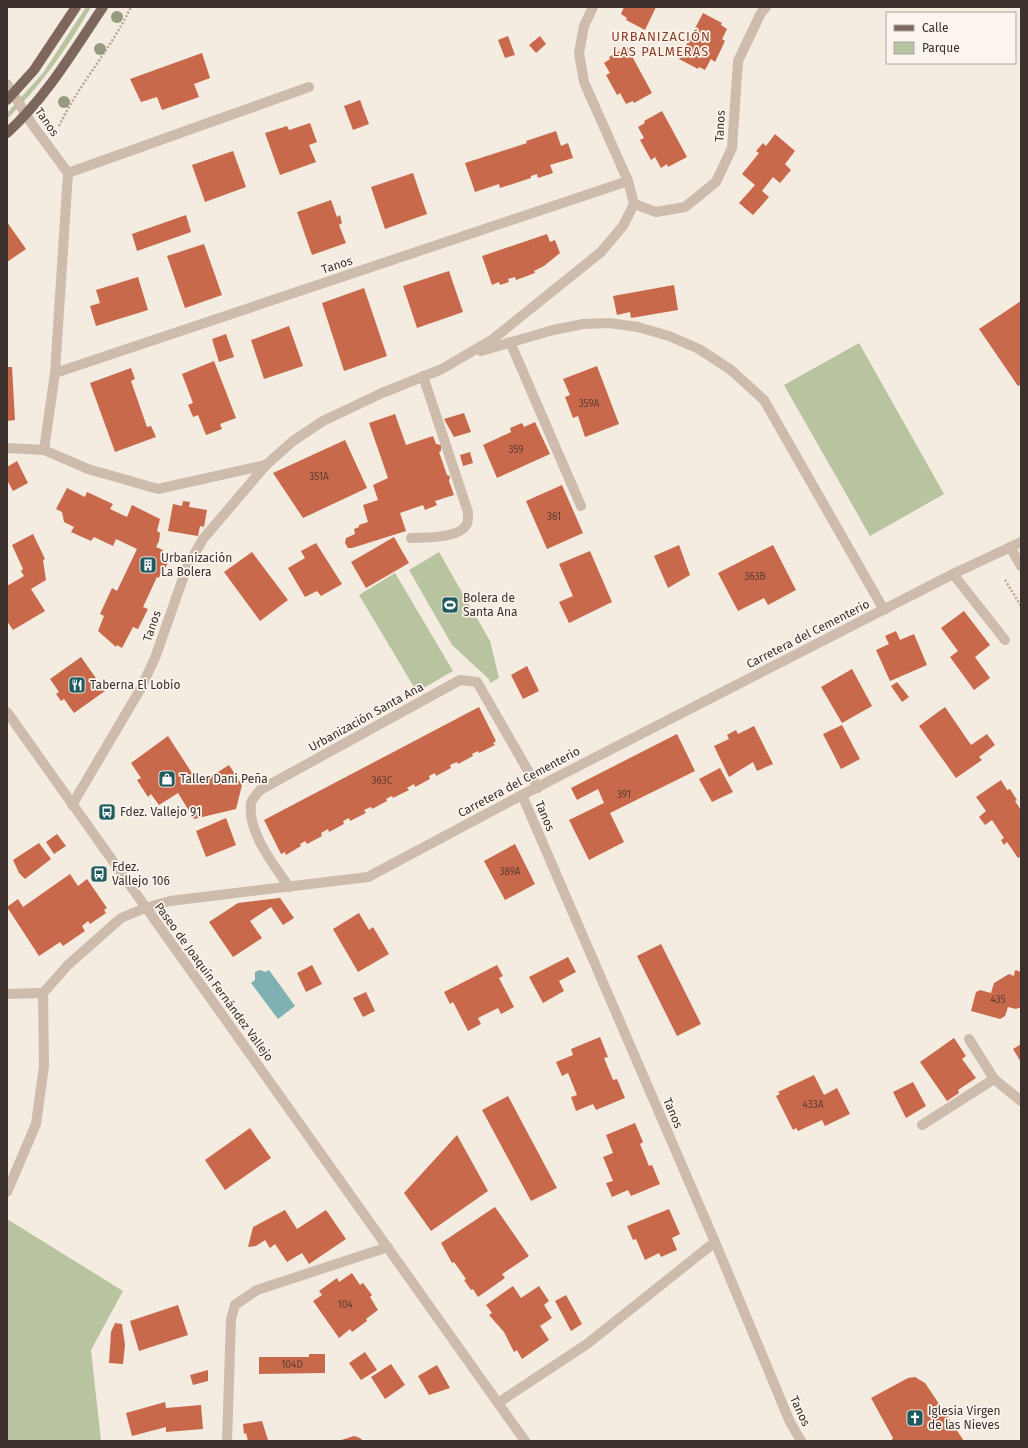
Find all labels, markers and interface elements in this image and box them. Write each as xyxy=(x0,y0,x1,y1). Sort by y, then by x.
legend xyxy=(886,12,1016,64)
text: Calle xyxy=(922,21,949,35)
district label: URBANIZACIÓN LAS PALMERAS xyxy=(611,29,711,59)
text: Parque xyxy=(922,41,960,55)
street label: Tanos xyxy=(32,105,62,139)
street label: Tanos xyxy=(712,109,728,142)
street label: Tanos xyxy=(320,253,355,277)
house number: 359A xyxy=(579,398,600,410)
house number: 359 xyxy=(508,444,524,456)
house number: 351A xyxy=(309,471,329,483)
house number: 361 xyxy=(547,511,561,523)
place label: Urbanización La Bolera xyxy=(161,551,232,579)
building icon: Urbanización La Bolera xyxy=(138,555,158,575)
house number: 363B xyxy=(744,571,766,583)
place label: Bolera de Santa Ana xyxy=(463,591,518,619)
sports icon: Bolera de Santa Ana xyxy=(440,595,460,615)
street label: Carretera del Cementerio xyxy=(744,597,872,671)
street label: Tanos xyxy=(140,608,164,643)
restaurant icon: Taberna El Lobio xyxy=(67,675,87,695)
place label: Taberna El Lobio xyxy=(90,678,180,692)
street label: Urbanización Santa Ana xyxy=(306,680,426,754)
street label: Carretera del Cementerio xyxy=(456,744,582,820)
shop icon: Taller Dani Peña xyxy=(157,769,177,789)
place label: Taller Dani Peña xyxy=(180,772,268,786)
house number: 363C xyxy=(372,775,393,787)
house number: 391 xyxy=(617,789,631,801)
street label: Tanos xyxy=(532,799,558,834)
bus stop icon: Fdez. Vallejo 91 xyxy=(97,802,117,822)
place label: Fdez. Vallejo 91 xyxy=(120,805,201,819)
place label: Fdez. Vallejo 106 xyxy=(112,860,170,888)
bus stop icon: Fdez. Vallejo 106 xyxy=(89,864,109,884)
house number: 389A xyxy=(499,866,521,878)
street label: Paseo de Joaquín Fernández Vallejo xyxy=(152,900,276,1064)
house number: 435 xyxy=(990,994,1006,1006)
street label: Tanos xyxy=(660,1096,686,1131)
house number: 433A xyxy=(803,1099,824,1111)
house number: 104 xyxy=(337,1299,353,1311)
house number: 104D xyxy=(281,1359,303,1371)
street label: Tanos xyxy=(787,1394,813,1429)
place label: Iglesia Virgen de las Nieves xyxy=(928,1404,1001,1432)
church icon: Iglesia Virgen de las Nieves xyxy=(905,1408,925,1428)

